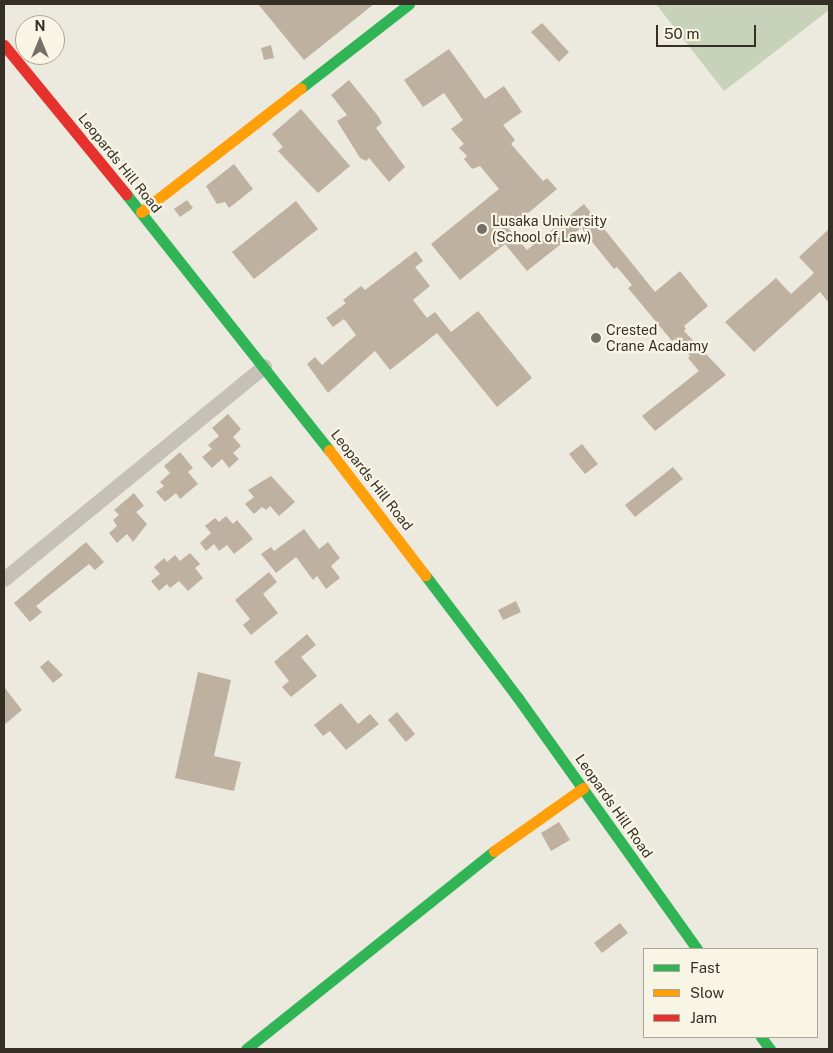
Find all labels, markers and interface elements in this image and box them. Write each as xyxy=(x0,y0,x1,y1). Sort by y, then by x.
north arrow xyxy=(15,15,65,65)
scale bar xyxy=(658,15,758,47)
text: N xyxy=(35,18,45,34)
text: 50 m xyxy=(664,25,699,42)
street label: Leopards Hill Road xyxy=(75,110,165,216)
place label: Lusaka University (School of Law) xyxy=(492,213,607,246)
marker: Lusaka University (School of Law) xyxy=(476,223,488,235)
place label: Crested Crane Acadamy xyxy=(606,322,708,354)
marker: Crested Crane Acadamy xyxy=(590,332,602,344)
street label: Leopards Hill Road xyxy=(328,426,416,534)
street label: Leopards Hill Road xyxy=(572,751,656,861)
legend xyxy=(643,948,818,1038)
text: Fast xyxy=(690,959,720,976)
text: Slow xyxy=(690,984,724,1001)
text: Jam xyxy=(690,1009,717,1026)

